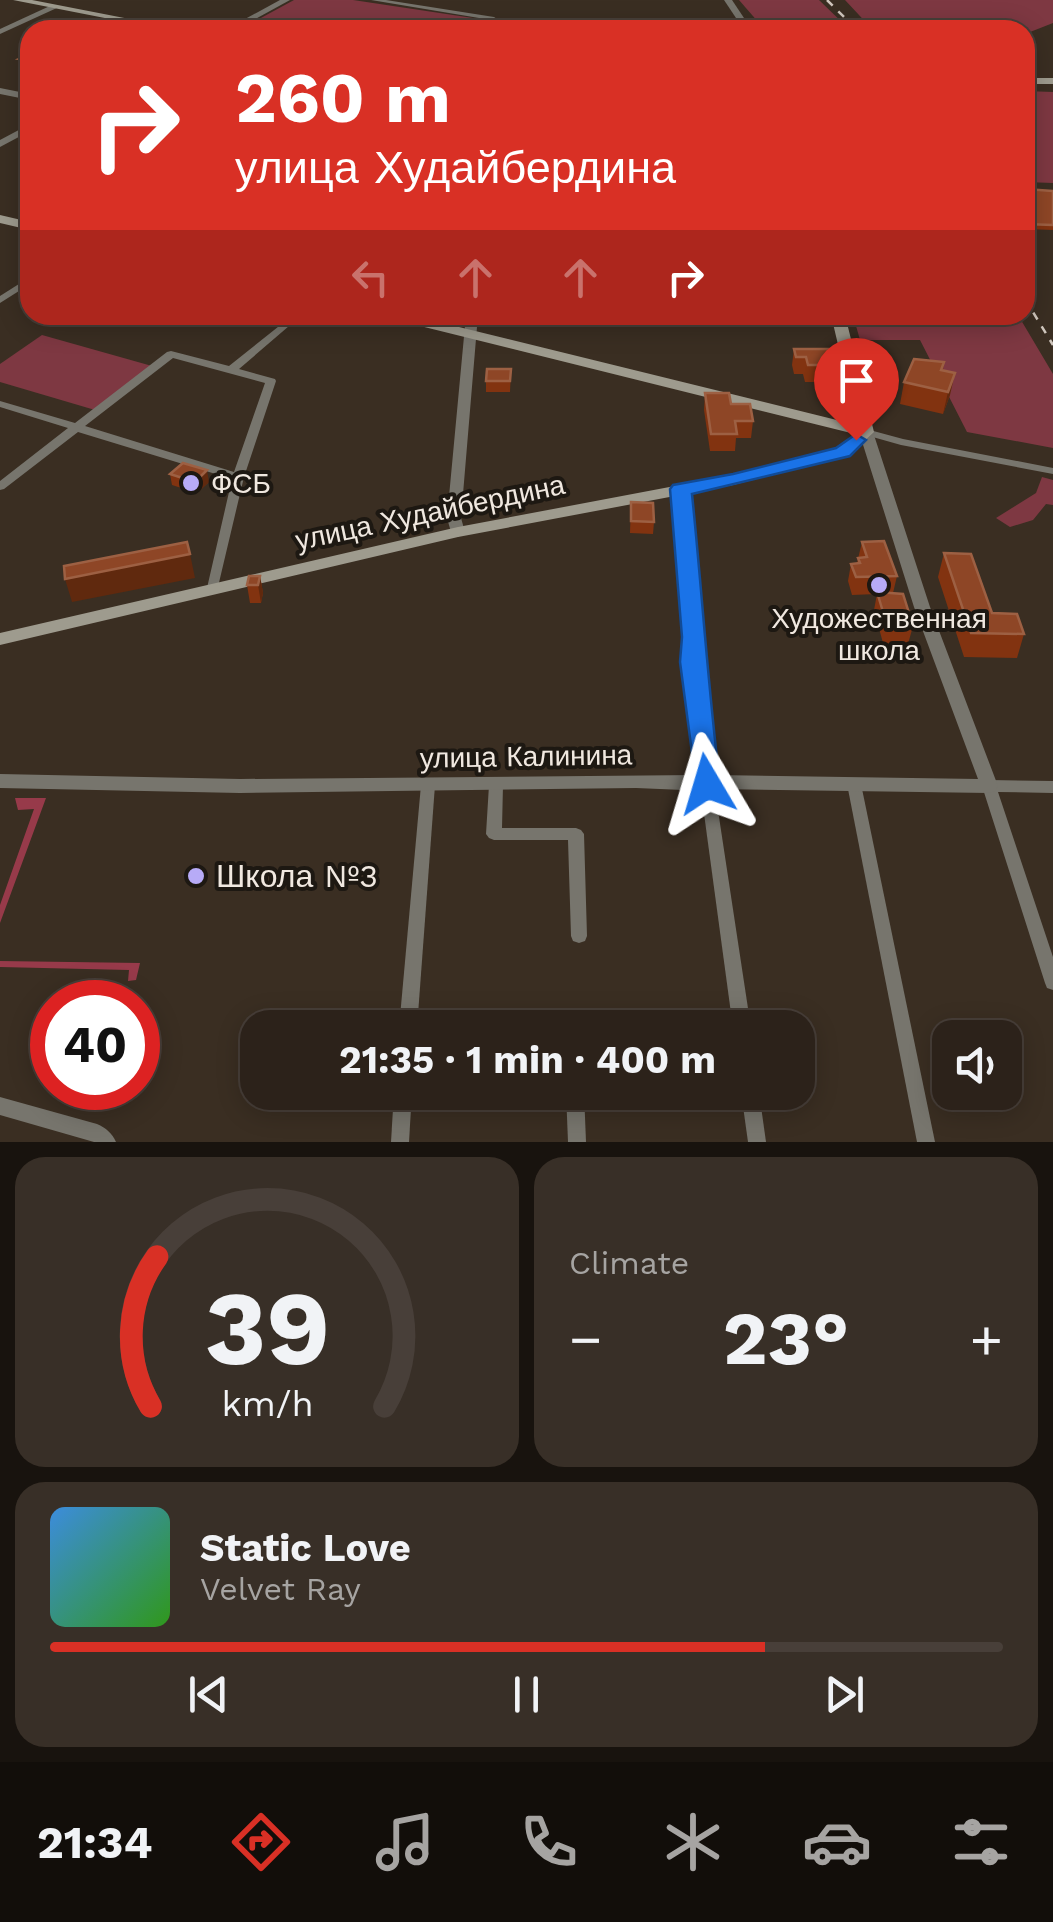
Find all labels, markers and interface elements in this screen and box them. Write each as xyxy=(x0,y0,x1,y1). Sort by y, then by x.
text: 260 m xyxy=(235,57,451,139)
icon: right xyxy=(70,60,200,190)
text: улица Худайбердина xyxy=(235,141,676,194)
icon: left xyxy=(343,250,398,305)
icon: ahead xyxy=(448,250,503,305)
icon: ahead xyxy=(553,250,608,305)
icon: right xyxy=(658,250,713,305)
pin xyxy=(814,338,899,441)
icon: arrive xyxy=(829,353,884,408)
place label: ФСБ xyxy=(211,467,271,500)
street label: улица Худайбердина xyxy=(292,468,568,557)
marker: ФСБ xyxy=(180,472,202,494)
marker: Художественная школа xyxy=(868,574,890,596)
place label: Художественная школа xyxy=(771,602,987,667)
position arrow xyxy=(655,732,759,836)
street label: улица Калинина xyxy=(419,738,633,775)
place label: Школа №3 xyxy=(216,857,378,895)
marker: Школа №3 xyxy=(185,865,207,887)
speed limit sign: 40 xyxy=(30,980,160,1110)
map controls xyxy=(932,1020,1022,1110)
button: sound xyxy=(932,1020,1022,1110)
text: 21:35 · 1 min · 400 m xyxy=(339,1038,716,1082)
text: Climate xyxy=(569,1244,689,1282)
text: 39 xyxy=(204,1267,330,1389)
text: 23° xyxy=(723,1294,849,1382)
text: − xyxy=(569,1307,602,1371)
text: + xyxy=(970,1307,1003,1371)
text: km/h xyxy=(221,1383,313,1425)
text: Static Love xyxy=(200,1526,411,1570)
text: Velvet Ray xyxy=(200,1570,361,1608)
icon: previous xyxy=(181,1667,236,1722)
icon: pause xyxy=(499,1667,554,1722)
icon: next xyxy=(817,1667,872,1722)
icon: directions xyxy=(226,1807,296,1877)
icon: music xyxy=(370,1807,440,1877)
icon: phone xyxy=(514,1807,584,1877)
icon: climate xyxy=(658,1807,728,1877)
icon: car xyxy=(802,1807,872,1877)
icon: filters xyxy=(946,1807,1016,1877)
text: 21:34 xyxy=(37,1816,153,1869)

